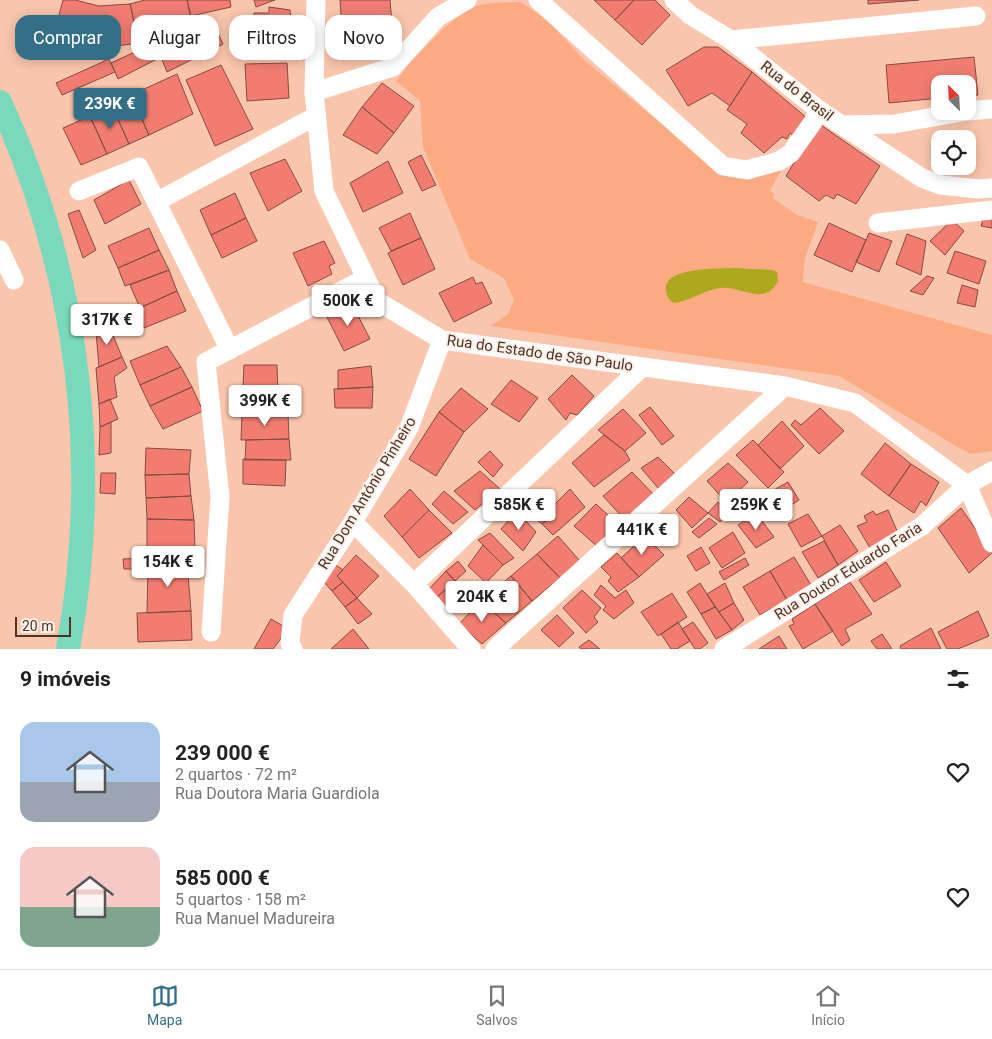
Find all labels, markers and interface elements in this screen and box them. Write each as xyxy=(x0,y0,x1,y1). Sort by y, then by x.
chip: Comprar xyxy=(15,15,121,60)
chip: Alugar xyxy=(131,15,219,60)
chip: Filtros xyxy=(229,15,315,60)
chip: Novo xyxy=(325,15,402,60)
street label: Rua do Brasil xyxy=(757,57,837,125)
north arrow xyxy=(931,75,976,120)
map controls xyxy=(931,75,976,175)
pin: 239K € xyxy=(69,88,151,130)
text: 239K € xyxy=(85,94,135,113)
button: locate xyxy=(931,130,976,175)
pin: 500K € xyxy=(307,284,389,327)
text: 500K € xyxy=(323,291,373,310)
pin: 317K € xyxy=(66,304,148,346)
text: 317K € xyxy=(82,310,132,329)
street label: Rua do Estado de São Paulo xyxy=(446,331,634,375)
pin: 399K € xyxy=(224,384,306,427)
text: 399K € xyxy=(240,391,290,410)
street label: Rua Dom António Pinheiro xyxy=(314,413,420,573)
pin: 585K € xyxy=(478,488,560,531)
pin: 259K € xyxy=(715,488,797,531)
text: 585K € xyxy=(494,495,544,514)
text: 259K € xyxy=(731,495,781,514)
pin: 441K € xyxy=(601,514,683,556)
street label: Rua Doutor Eduardo Faria xyxy=(771,518,925,624)
text: 441K € xyxy=(617,520,667,539)
pin: 154K € xyxy=(127,546,209,588)
text: 154K € xyxy=(143,552,193,571)
pin: 204K € xyxy=(441,580,523,623)
text: 204K € xyxy=(457,587,507,606)
scale bar xyxy=(15,614,71,637)
text: 20 m xyxy=(22,618,54,634)
icon: filters xyxy=(944,665,972,693)
text: 9 imóveis xyxy=(20,667,111,691)
text: 239 000 € xyxy=(175,741,270,765)
icon: home xyxy=(60,742,120,802)
icon: heart xyxy=(944,758,972,786)
text: 2 quartos · 72 m² xyxy=(175,765,297,784)
text: Rua Doutora Maria Guardiola xyxy=(175,784,380,803)
text: 585 000 € xyxy=(175,866,270,890)
icon: home xyxy=(60,867,120,927)
icon: heart xyxy=(944,883,972,911)
text: 5 quartos · 158 m² xyxy=(175,890,306,909)
text: Rua Manuel Madureira xyxy=(175,909,335,928)
tab: Mapa xyxy=(147,982,182,1028)
tab: Salvos xyxy=(476,982,517,1028)
tab: Início xyxy=(811,982,845,1028)

